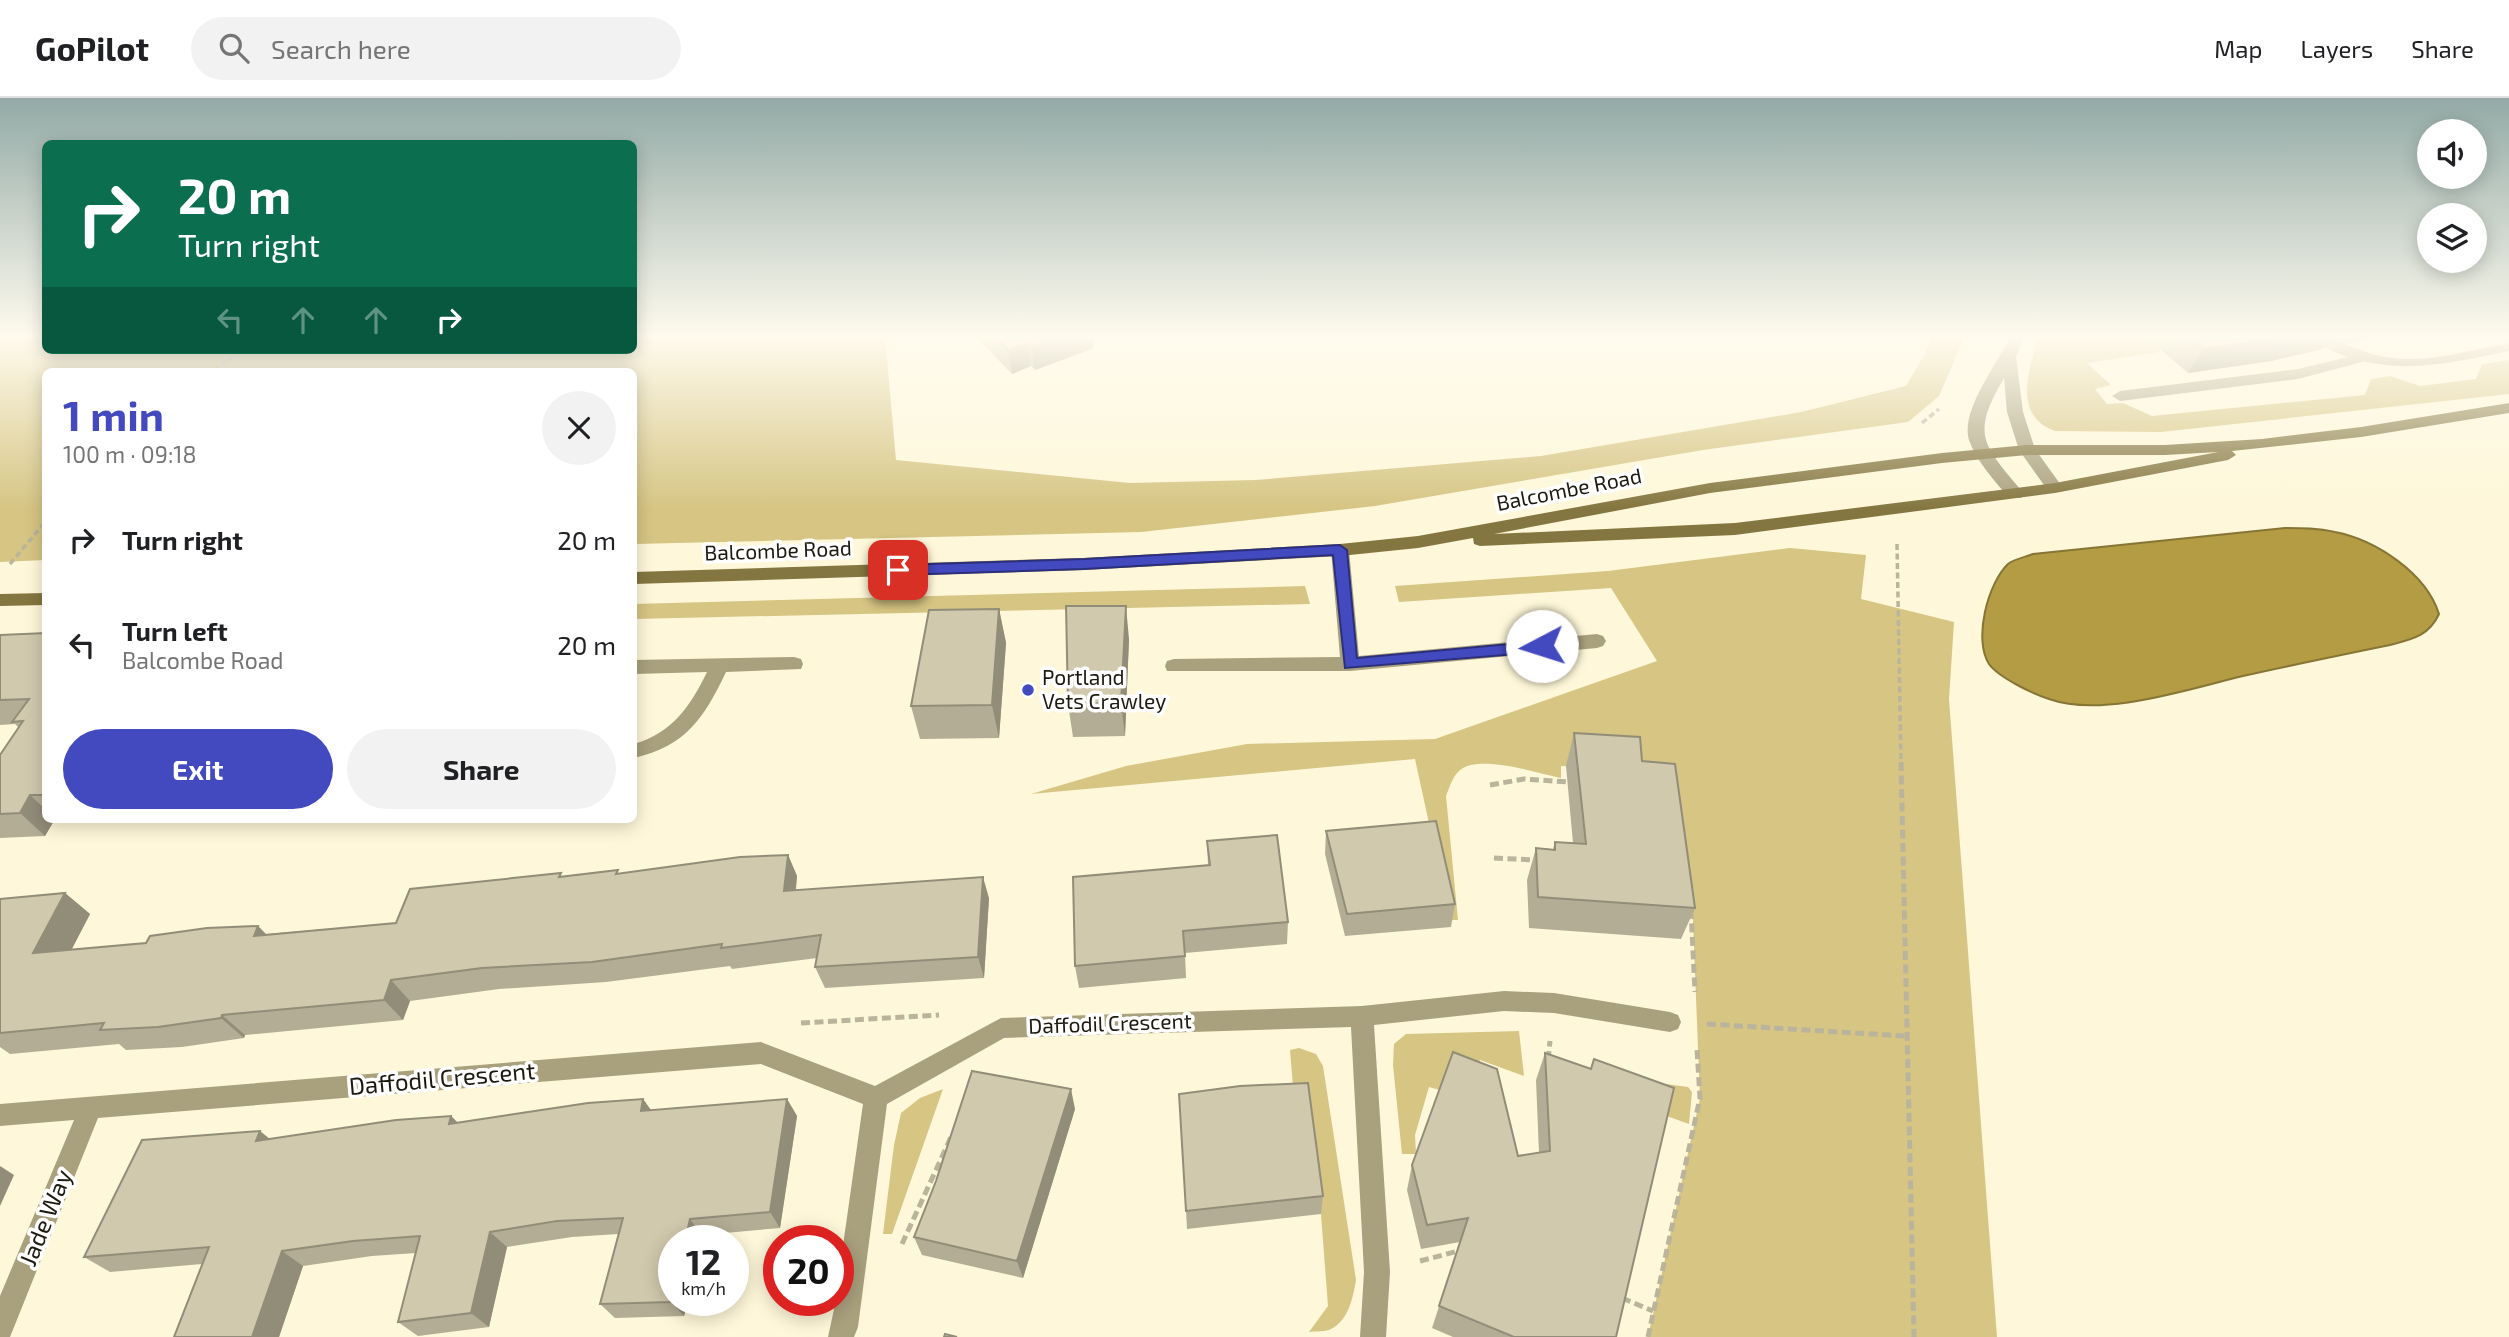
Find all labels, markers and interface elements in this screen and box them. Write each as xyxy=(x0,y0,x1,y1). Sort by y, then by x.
search box xyxy=(191,17,681,80)
text: GoPilot xyxy=(35,28,149,68)
icon: search xyxy=(215,29,253,67)
text: Search here xyxy=(271,33,411,64)
text: Map xyxy=(2214,34,2262,63)
text: Layers xyxy=(2300,34,2373,63)
text: Share xyxy=(2411,34,2474,63)
map controls xyxy=(2417,119,2487,273)
button: sound xyxy=(2417,119,2487,189)
text: 20 m xyxy=(178,165,291,224)
icon: right xyxy=(63,168,154,259)
button: layers xyxy=(2417,203,2487,273)
text: Turn right xyxy=(178,225,320,263)
icon: left xyxy=(211,301,249,339)
icon: ahead xyxy=(284,301,322,339)
icon: ahead xyxy=(357,301,395,339)
icon: right xyxy=(430,301,468,339)
text: 1 min xyxy=(63,389,164,439)
button: close xyxy=(542,391,616,465)
text: 100 m · 09:18 xyxy=(63,440,196,468)
street label: Balcombe Road xyxy=(1494,462,1644,515)
icon: right xyxy=(63,521,101,559)
text: Turn right xyxy=(122,524,243,555)
text: 20 m xyxy=(557,524,616,555)
street label: Balcombe Road xyxy=(704,534,852,565)
pin xyxy=(868,540,928,600)
icon: arrive xyxy=(879,551,917,589)
position arrow xyxy=(1505,609,1579,683)
text: Turn left xyxy=(122,615,228,646)
icon: left xyxy=(63,626,101,664)
text: 20 m xyxy=(557,629,616,660)
text: Balcombe Road xyxy=(122,646,284,674)
place label: Portland Vets Crawley xyxy=(1042,664,1166,713)
marker: Portland Vets Crawley xyxy=(1020,682,1036,698)
button: Exit xyxy=(63,729,333,809)
button: Share xyxy=(347,729,616,809)
street label: Daffodil Crescent xyxy=(1028,1007,1192,1038)
street label: Daffodil Crescent xyxy=(348,1055,536,1100)
street label: Jade Way xyxy=(12,1165,77,1270)
speed limit sign: 20 xyxy=(763,1225,854,1316)
text: 12 xyxy=(686,1240,721,1282)
text: km/h xyxy=(681,1277,726,1299)

